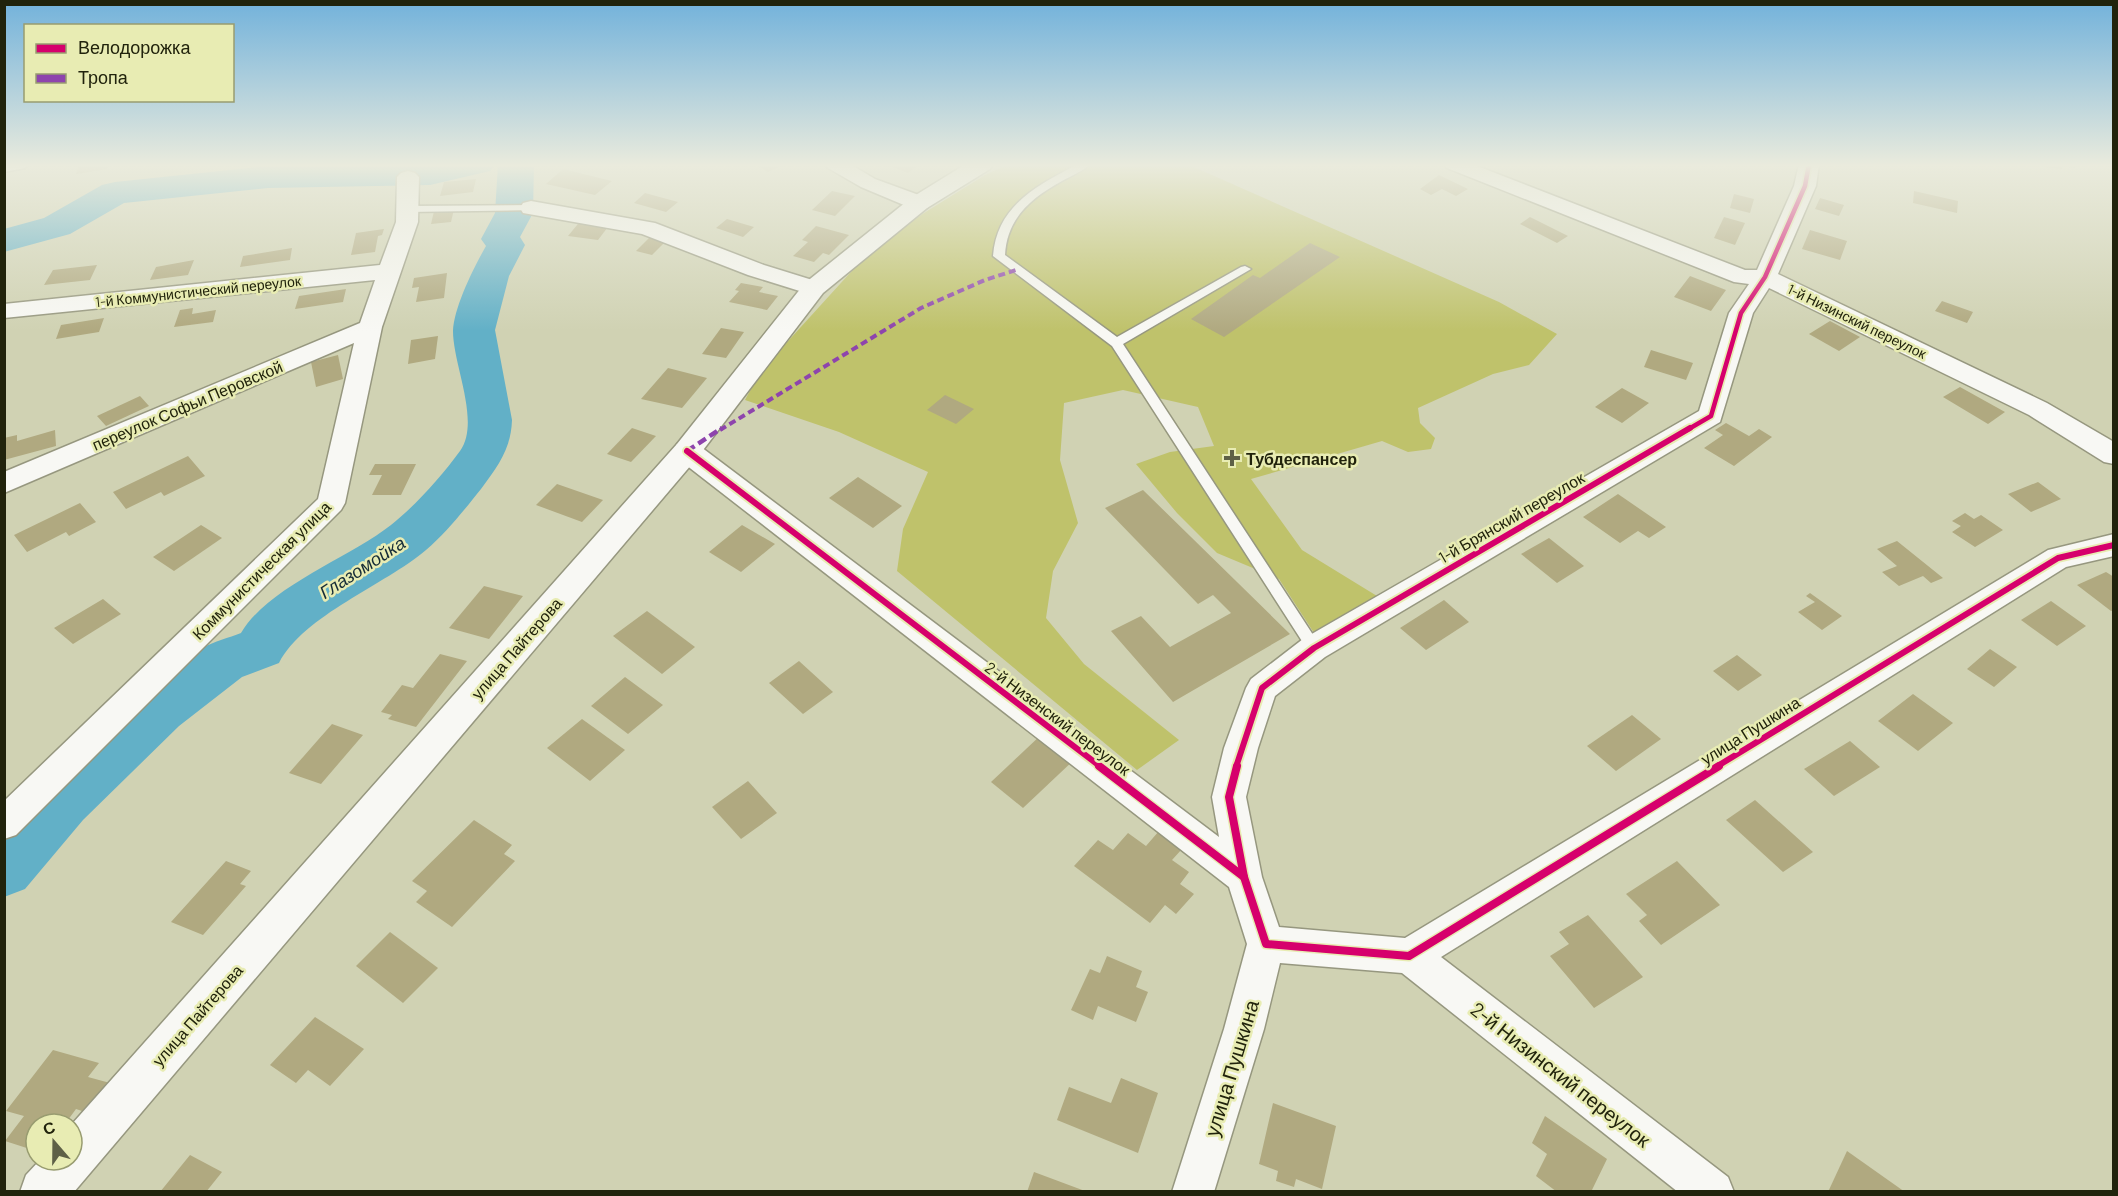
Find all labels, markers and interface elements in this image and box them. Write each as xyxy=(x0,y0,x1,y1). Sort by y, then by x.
legend xyxy=(24,24,234,102)
text: Велодорожка xyxy=(78,36,191,58)
text: Тропа xyxy=(78,66,129,88)
street label: 1-й Коммунистический переулок xyxy=(94,272,302,310)
street label: 1-й Низинский переулок xyxy=(1785,280,1930,362)
street label: переулок Софьи Перовской xyxy=(89,356,285,454)
marker: Тубдеспансер xyxy=(1223,449,1241,467)
place label: Тубдеспансер xyxy=(1246,449,1357,468)
street label: 1-й Брянский переулок xyxy=(1435,467,1588,566)
street label: Коммунистическая улица xyxy=(188,497,334,643)
water label: Глазомойка xyxy=(315,531,409,603)
street label: улица Пайтерова xyxy=(467,594,565,702)
street label: 2-й Низенский переулок xyxy=(982,657,1135,779)
street label: улица Пушкина xyxy=(1697,692,1803,768)
street label: улица Пайтерова xyxy=(148,961,246,1069)
street label: улица Пушкина xyxy=(1199,996,1263,1139)
street label: 2-й Низинский переулок xyxy=(1466,996,1656,1152)
north arrow xyxy=(24,1112,84,1172)
text: С xyxy=(40,1116,58,1138)

